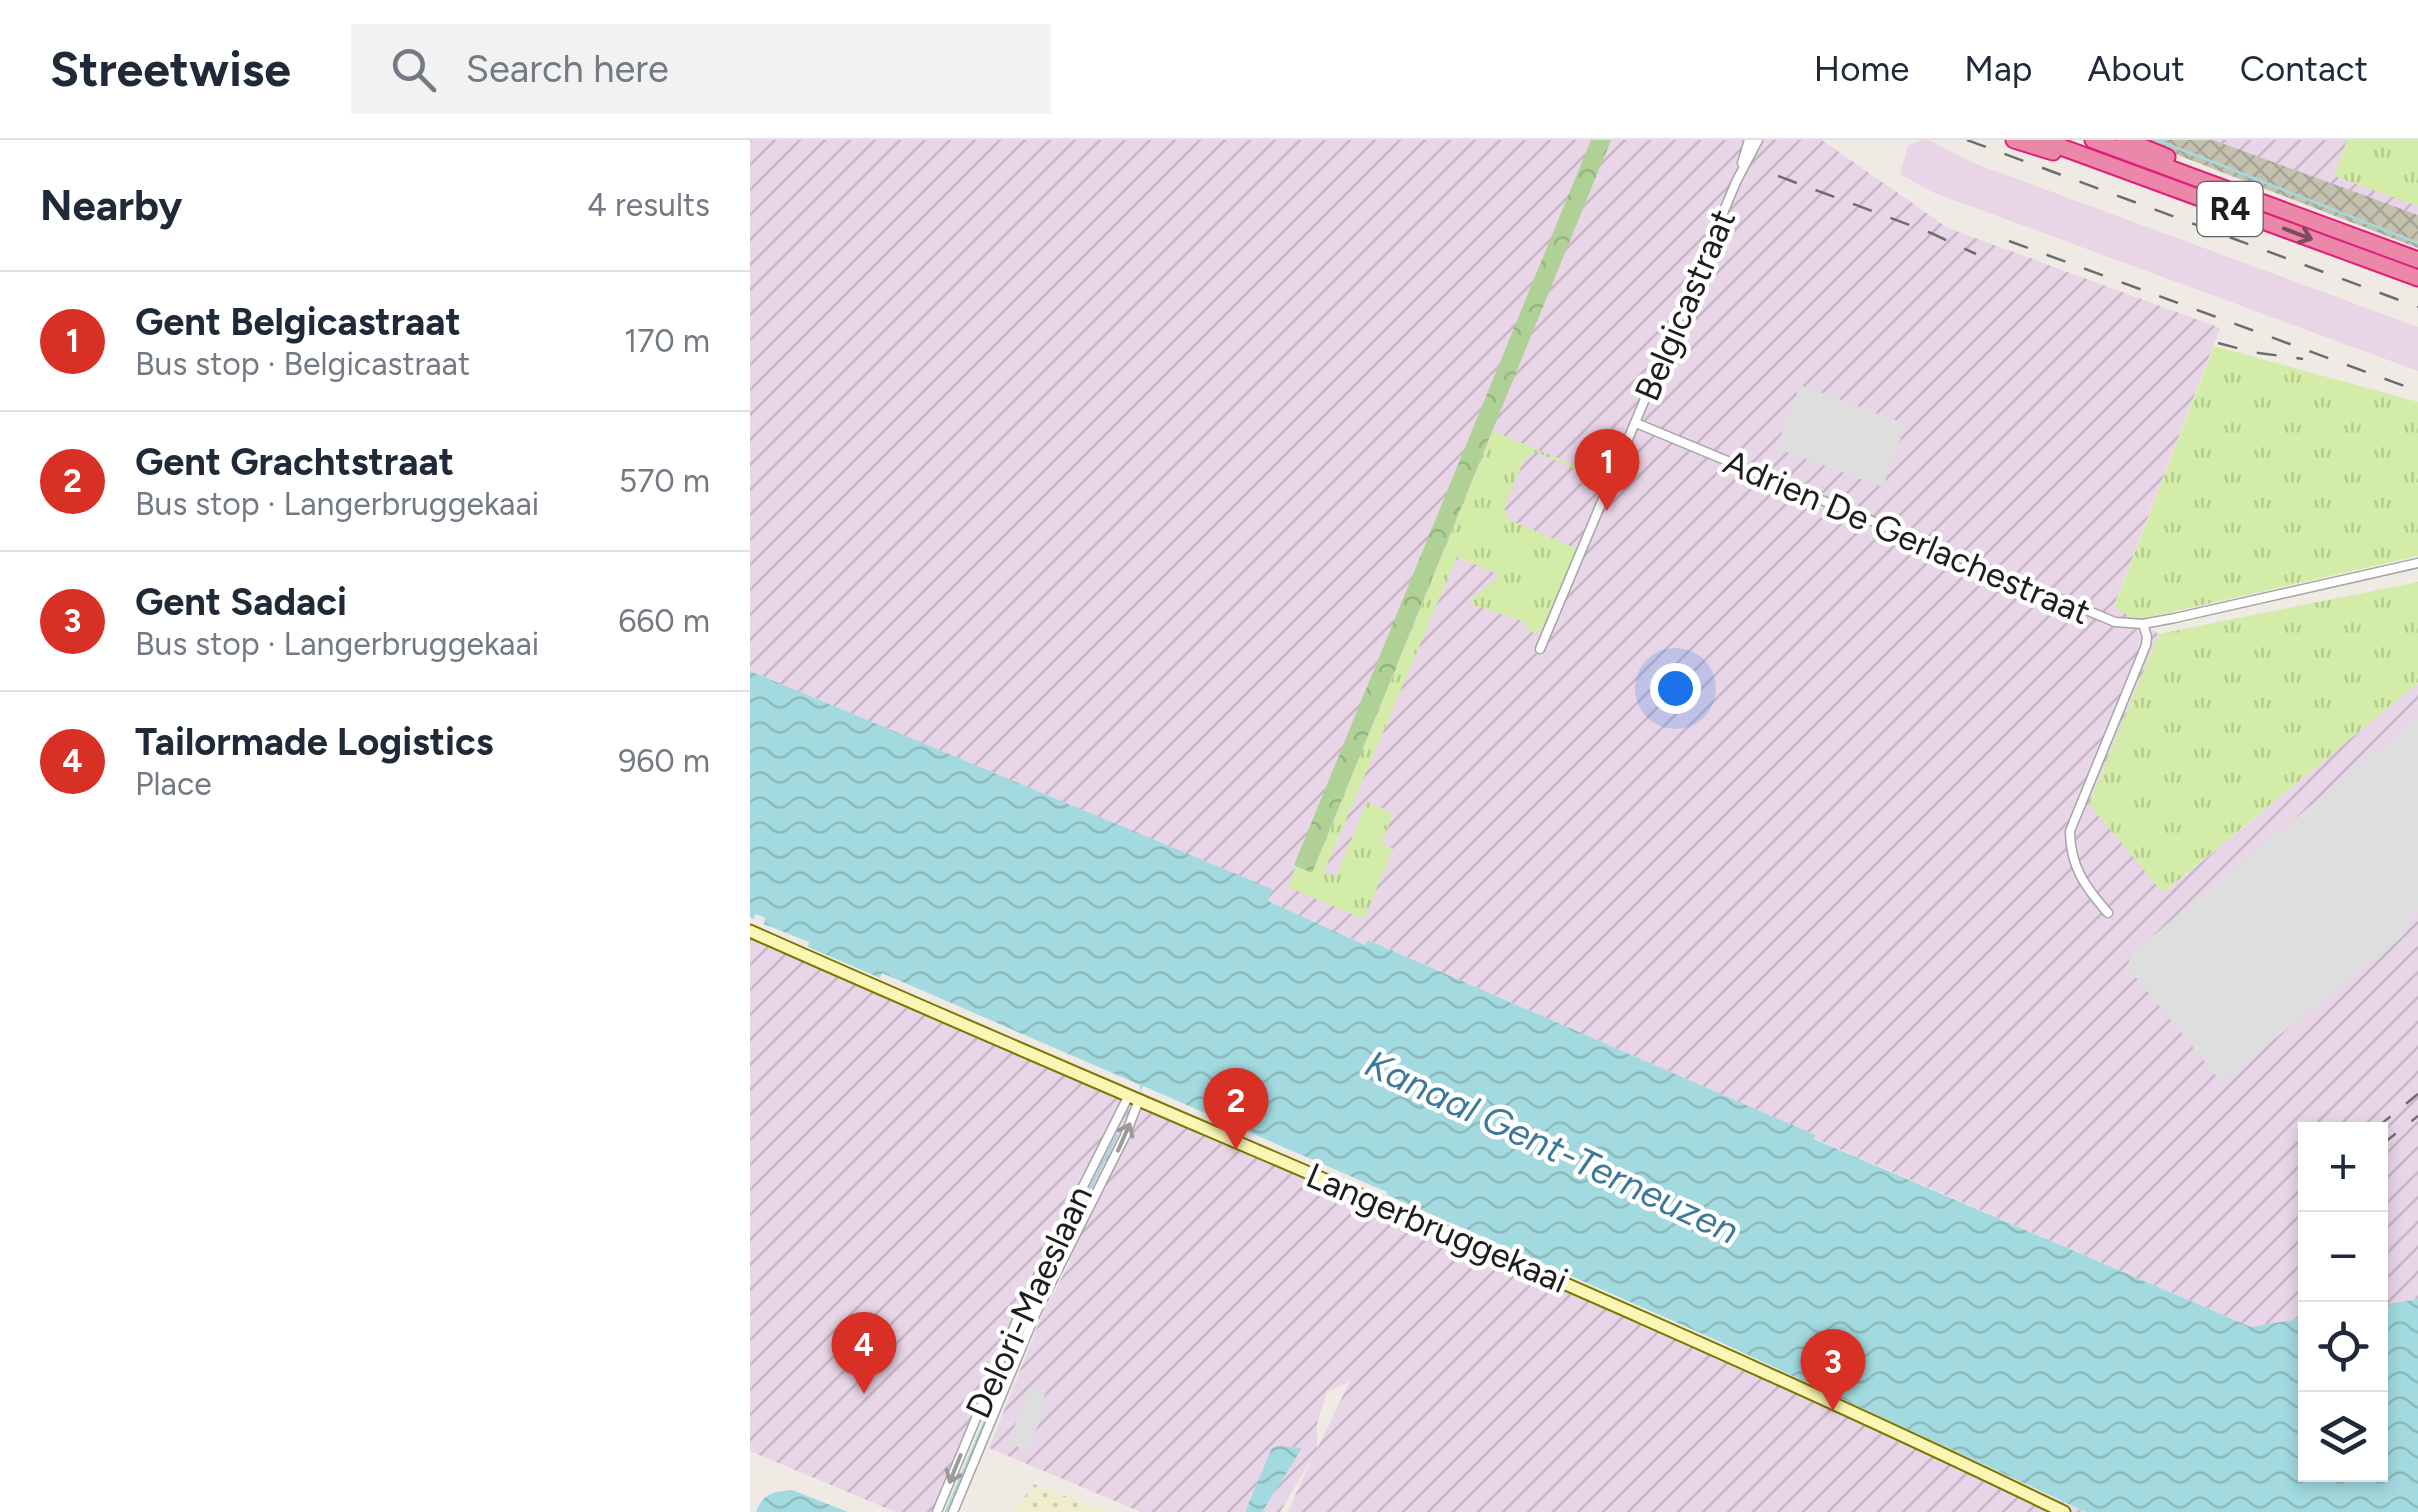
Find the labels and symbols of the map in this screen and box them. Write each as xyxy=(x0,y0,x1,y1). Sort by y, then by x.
road number: R4 xyxy=(2198,182,2262,236)
street label: Belgicastraat xyxy=(1626,203,1744,407)
one-way arrow xyxy=(2282,226,2313,244)
pin: 1 xyxy=(1574,428,1640,511)
street label: Adrien De Gerlachestraat xyxy=(1717,441,2097,633)
your location xyxy=(1650,663,1701,714)
water label: Kanaal Gent-Terneuzen xyxy=(1358,1040,1746,1254)
pin: 2 xyxy=(1204,1068,1268,1150)
one-way arrow xyxy=(1116,1122,1134,1153)
street label: Langerbruggekaai xyxy=(1300,1154,1574,1302)
street label: Delori-Maeslaan xyxy=(957,1179,1101,1425)
pin: 4 xyxy=(832,1312,896,1394)
pin: 3 xyxy=(1800,1328,1866,1411)
one-way arrow xyxy=(944,1453,962,1484)

